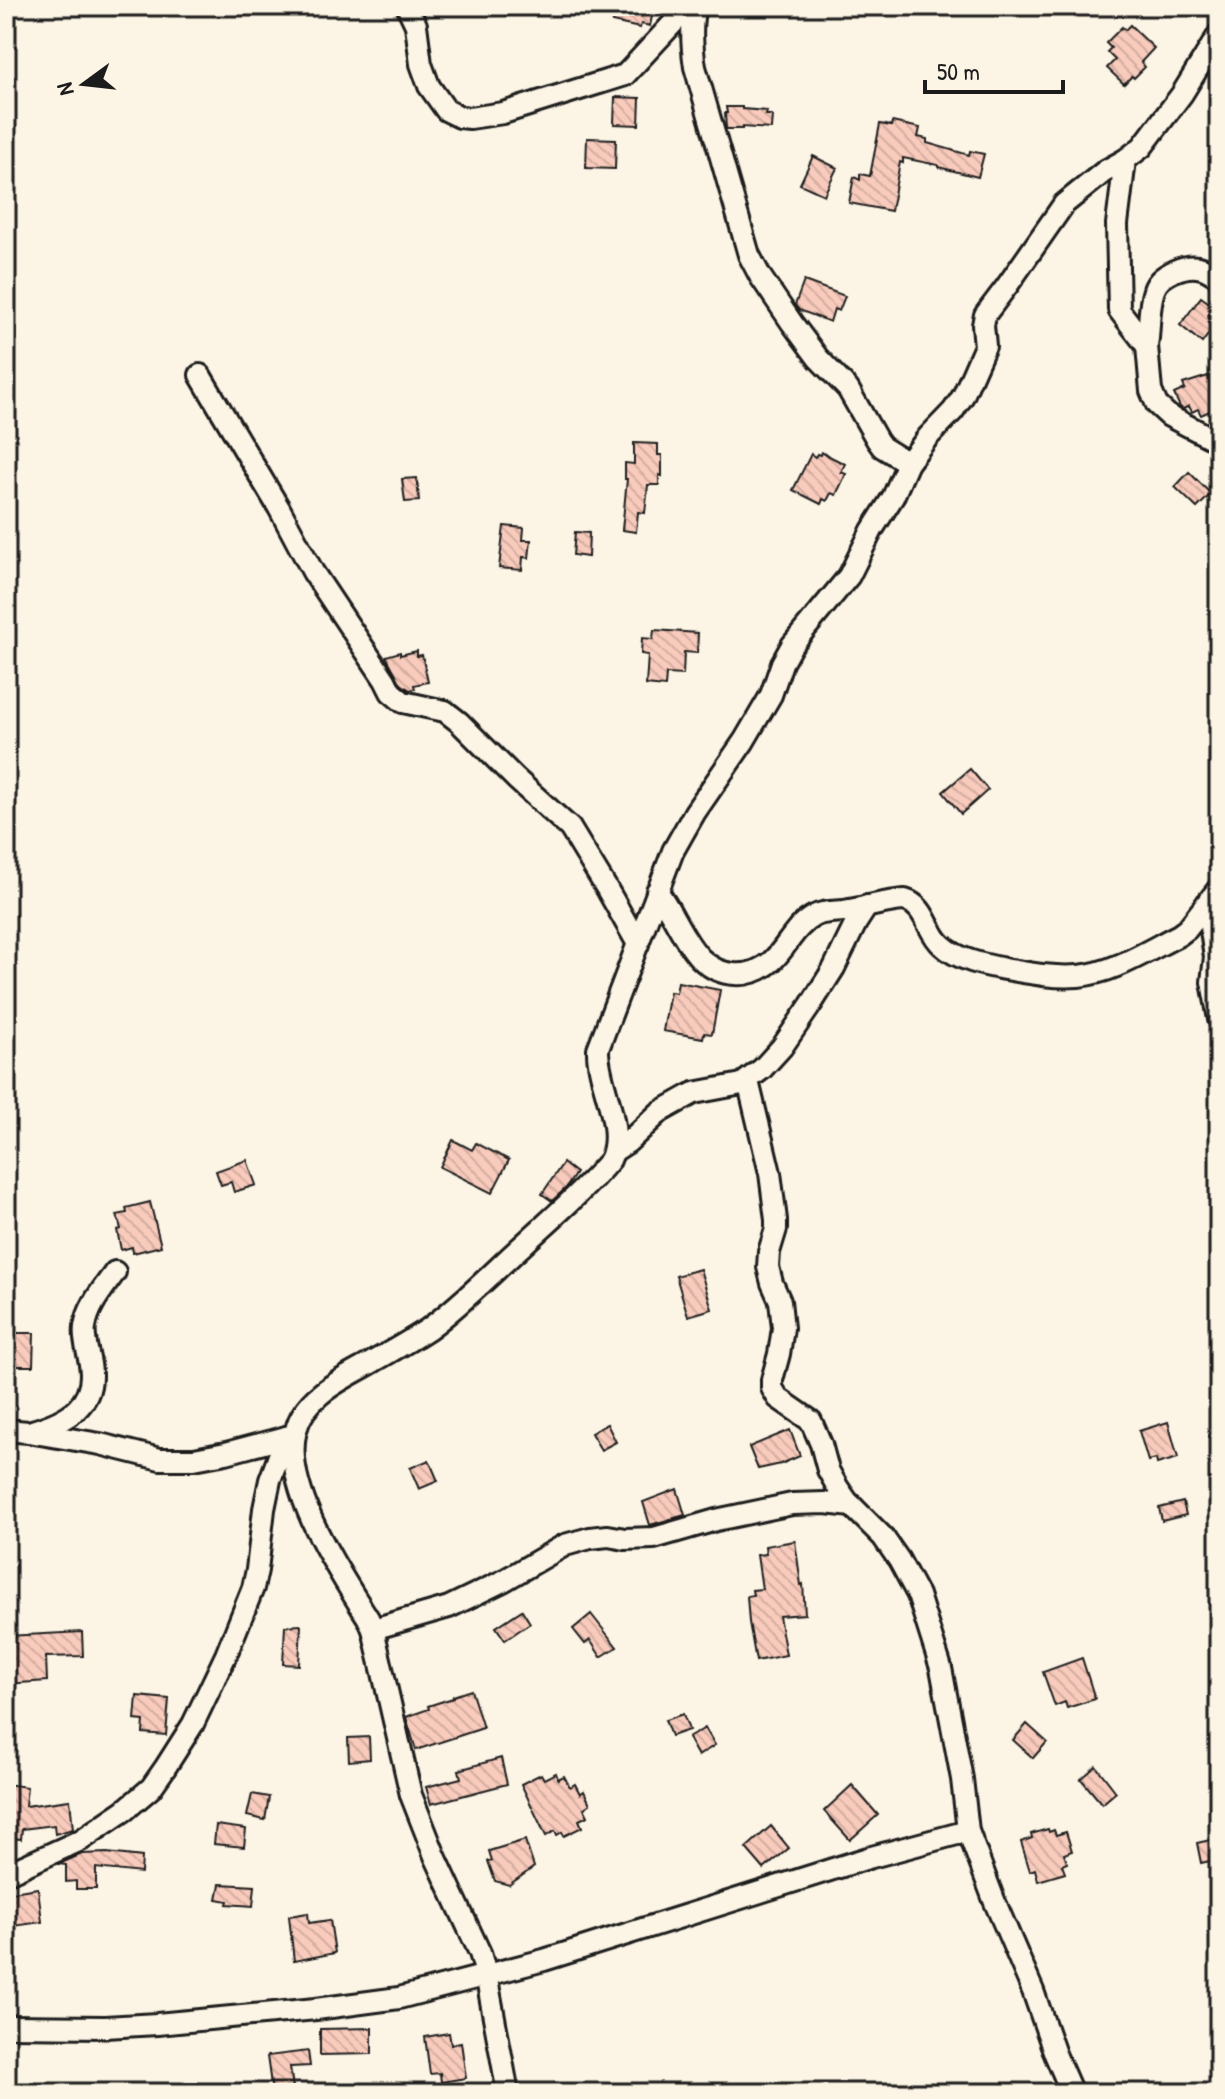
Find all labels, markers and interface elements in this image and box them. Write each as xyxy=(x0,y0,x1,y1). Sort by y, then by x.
north arrow xyxy=(44,44,124,124)
scale bar xyxy=(925,44,1063,94)
text: 50 m xyxy=(937,55,980,87)
text: N xyxy=(49,79,81,99)

